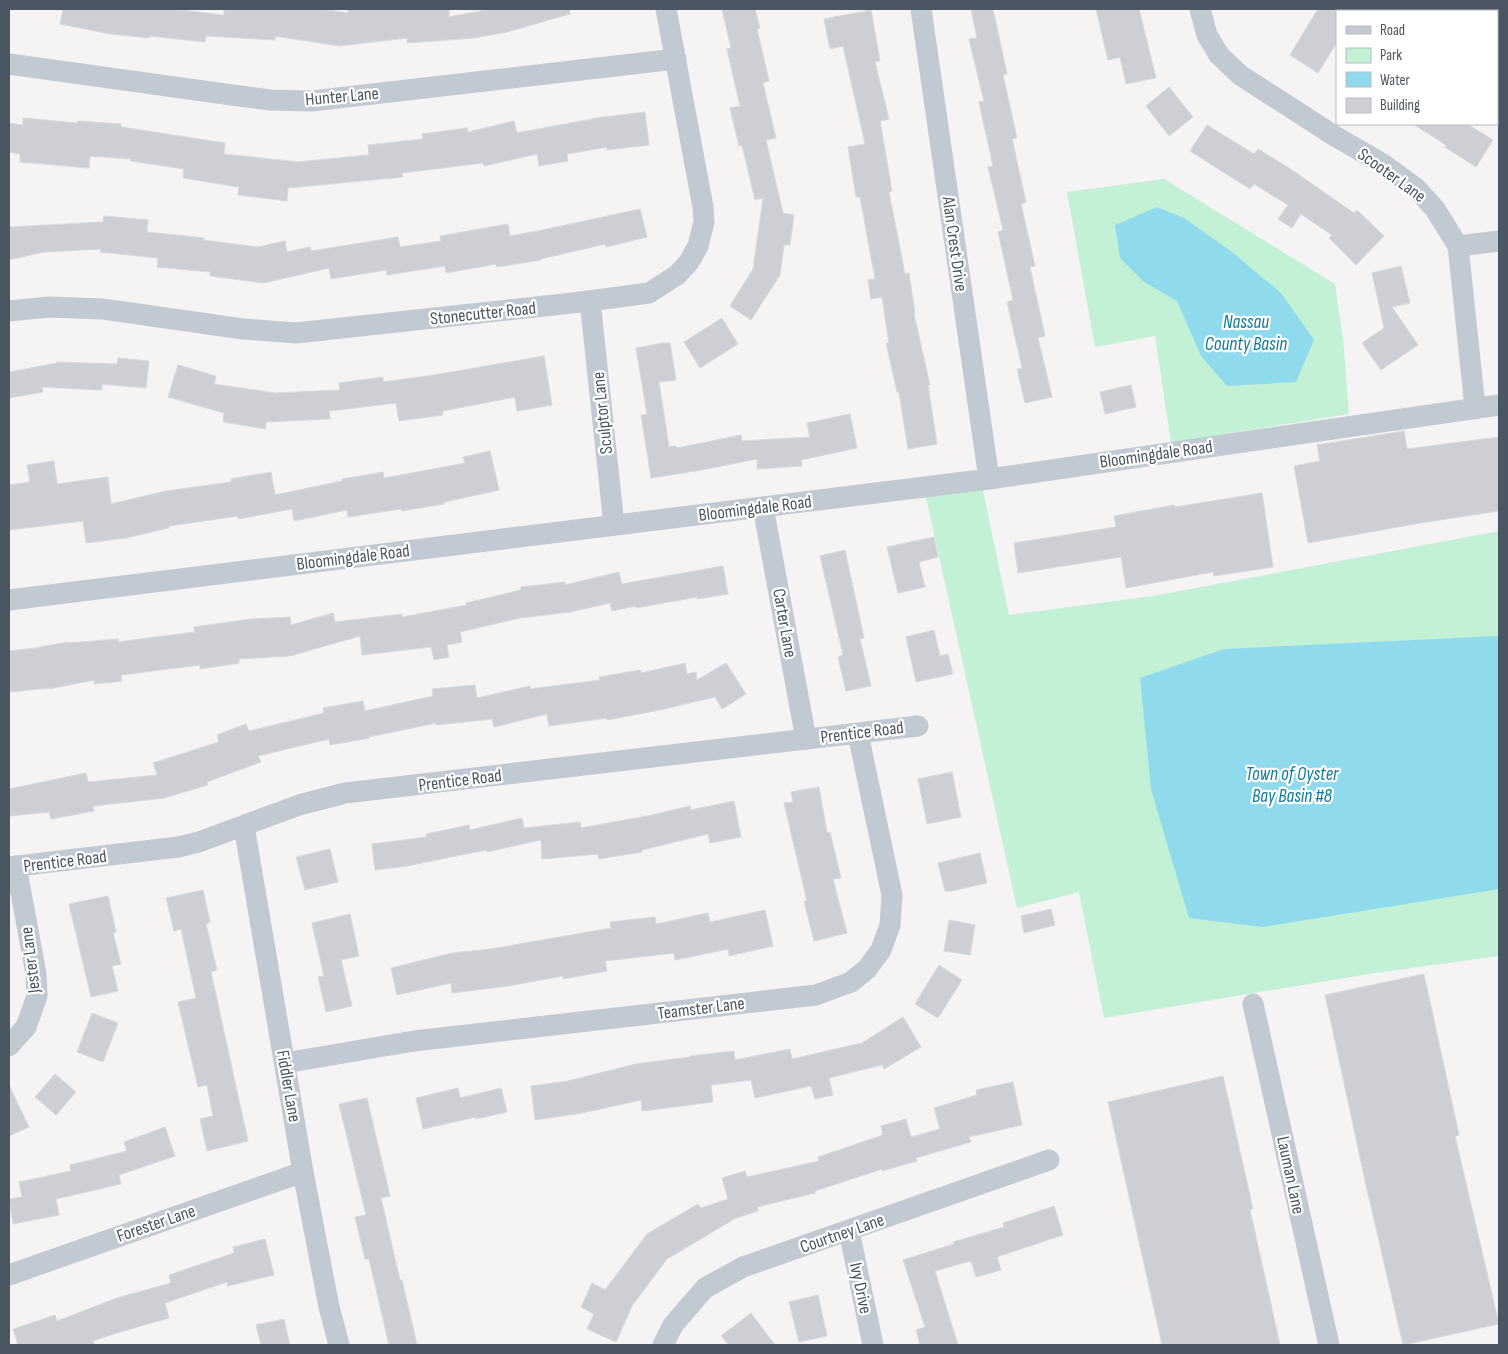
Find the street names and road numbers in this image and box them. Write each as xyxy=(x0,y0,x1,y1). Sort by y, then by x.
street label: Hunter Lane xyxy=(304,83,380,110)
street label: Scooter Lane xyxy=(1354,144,1430,207)
street label: Alan Crest Drive xyxy=(937,194,972,293)
street label: Stonecutter Road xyxy=(429,298,537,329)
street label: Sculptor Lane xyxy=(588,371,617,455)
street label: Bloomingdale Road xyxy=(1098,436,1214,473)
street label: Bloomingdale Road xyxy=(697,491,813,526)
street label: Bloomingdale Road xyxy=(295,540,411,575)
street label: Carter Lane xyxy=(768,587,801,659)
street label: Prentice Road xyxy=(819,717,905,748)
street label: Prentice Road xyxy=(417,765,503,796)
street label: Prentice Road xyxy=(22,846,108,877)
street label: Jester Lane xyxy=(16,926,45,995)
street label: Teamster Lane xyxy=(656,993,746,1024)
street label: Fiddler Lane xyxy=(272,1049,305,1124)
street label: Lauman Lane xyxy=(1272,1134,1309,1216)
street label: Forester Lane xyxy=(114,1200,198,1247)
street label: Courtney Lane xyxy=(797,1209,887,1258)
street label: Ivy Drive xyxy=(845,1261,876,1316)

